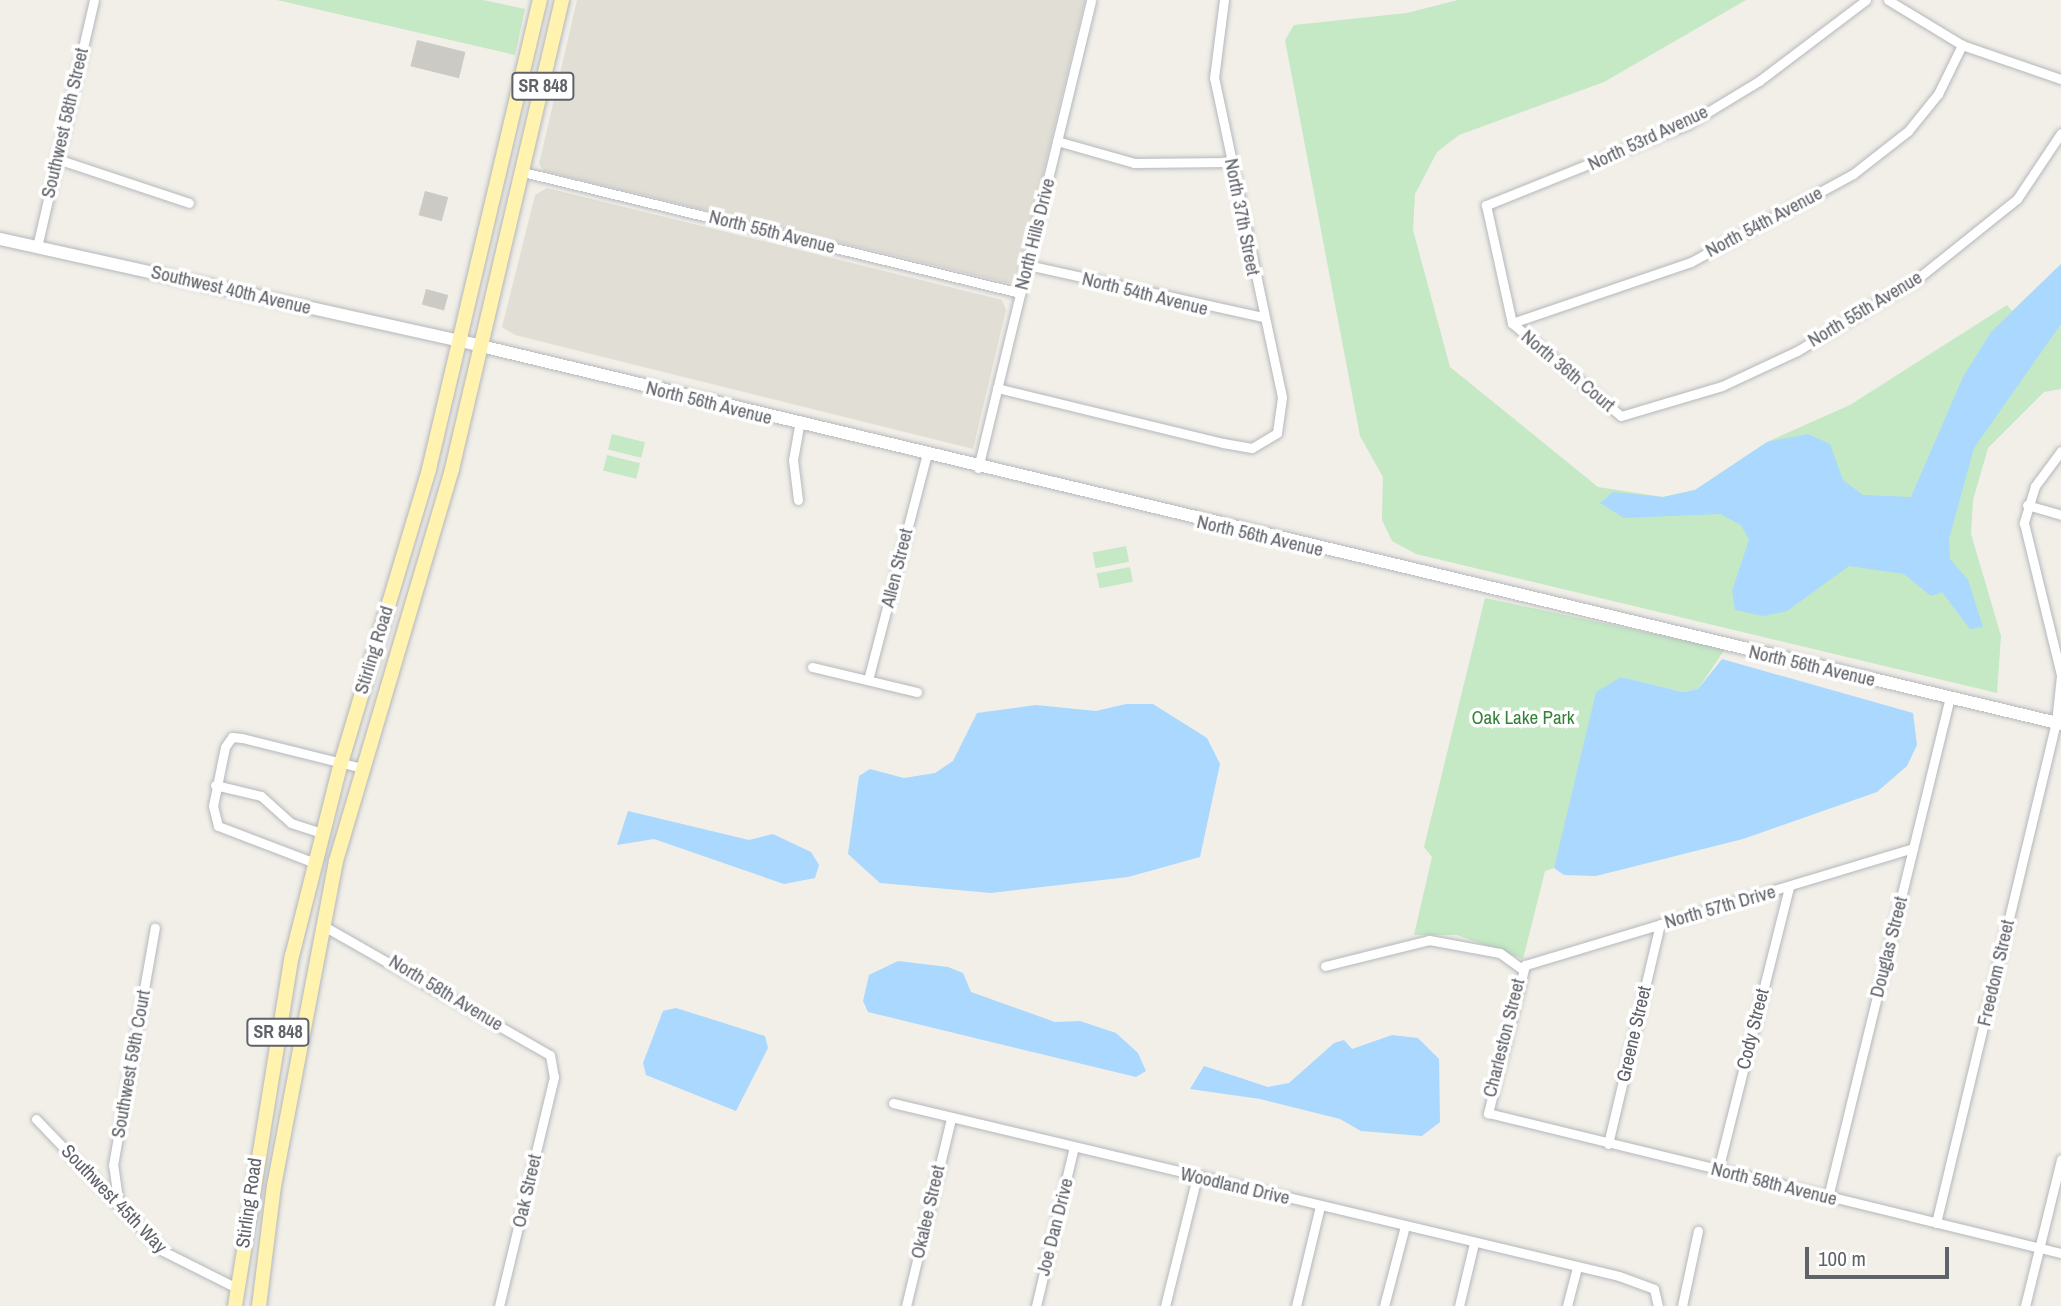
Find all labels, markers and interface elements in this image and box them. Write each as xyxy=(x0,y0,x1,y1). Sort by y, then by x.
street label: Southwest 58th Street xyxy=(37,46,93,200)
road number: SR 848 xyxy=(510,72,576,100)
street label: North 53rd Avenue xyxy=(1584,100,1712,176)
street label: North 37th Street xyxy=(1219,157,1265,277)
street label: North Hills Drive xyxy=(1010,176,1060,292)
street label: North 54th Avenue xyxy=(1701,181,1827,263)
street label: North 55th Avenue xyxy=(706,205,838,259)
street label: Southwest 40th Avenue xyxy=(148,260,314,320)
street label: North 55th Avenue xyxy=(1804,266,1926,352)
street label: North 54th Avenue xyxy=(1079,267,1211,321)
street label: North 36th Court xyxy=(1517,325,1619,417)
street label: North 56th Avenue xyxy=(643,376,775,430)
street label: North 56th Avenue xyxy=(1194,510,1326,562)
street label: Allen Street xyxy=(876,526,918,610)
street label: Stirling Road xyxy=(350,603,398,697)
street label: North 56th Avenue xyxy=(1746,640,1878,692)
park label: Oak Lake Park xyxy=(1471,707,1575,729)
street label: North 57th Drive xyxy=(1662,880,1778,934)
street label: Douglas Street xyxy=(1865,894,1913,1000)
street label: Freedom Street xyxy=(1973,918,2019,1028)
street label: North 58th Avenue xyxy=(385,950,507,1036)
street label: Charleston Street xyxy=(1478,976,1530,1100)
street label: Greene Street xyxy=(1612,984,1656,1084)
street label: Cody Street xyxy=(1732,986,1774,1072)
street label: Southwest 59th Court xyxy=(107,988,155,1140)
road number: SR 848 xyxy=(245,1017,311,1046)
street label: Southwest 45th Way xyxy=(56,1140,172,1258)
street label: Oak Street xyxy=(508,1152,546,1230)
street label: Stirling Road xyxy=(231,1156,267,1250)
street label: North 58th Avenue xyxy=(1708,1157,1840,1211)
street label: Woodland Drive xyxy=(1178,1162,1292,1210)
street label: Okalee Street xyxy=(906,1163,950,1261)
street label: Joe Dan Drive xyxy=(1032,1176,1078,1278)
scale bar xyxy=(1809,1232,1952,1276)
text: 100 m xyxy=(1818,1244,1866,1273)

